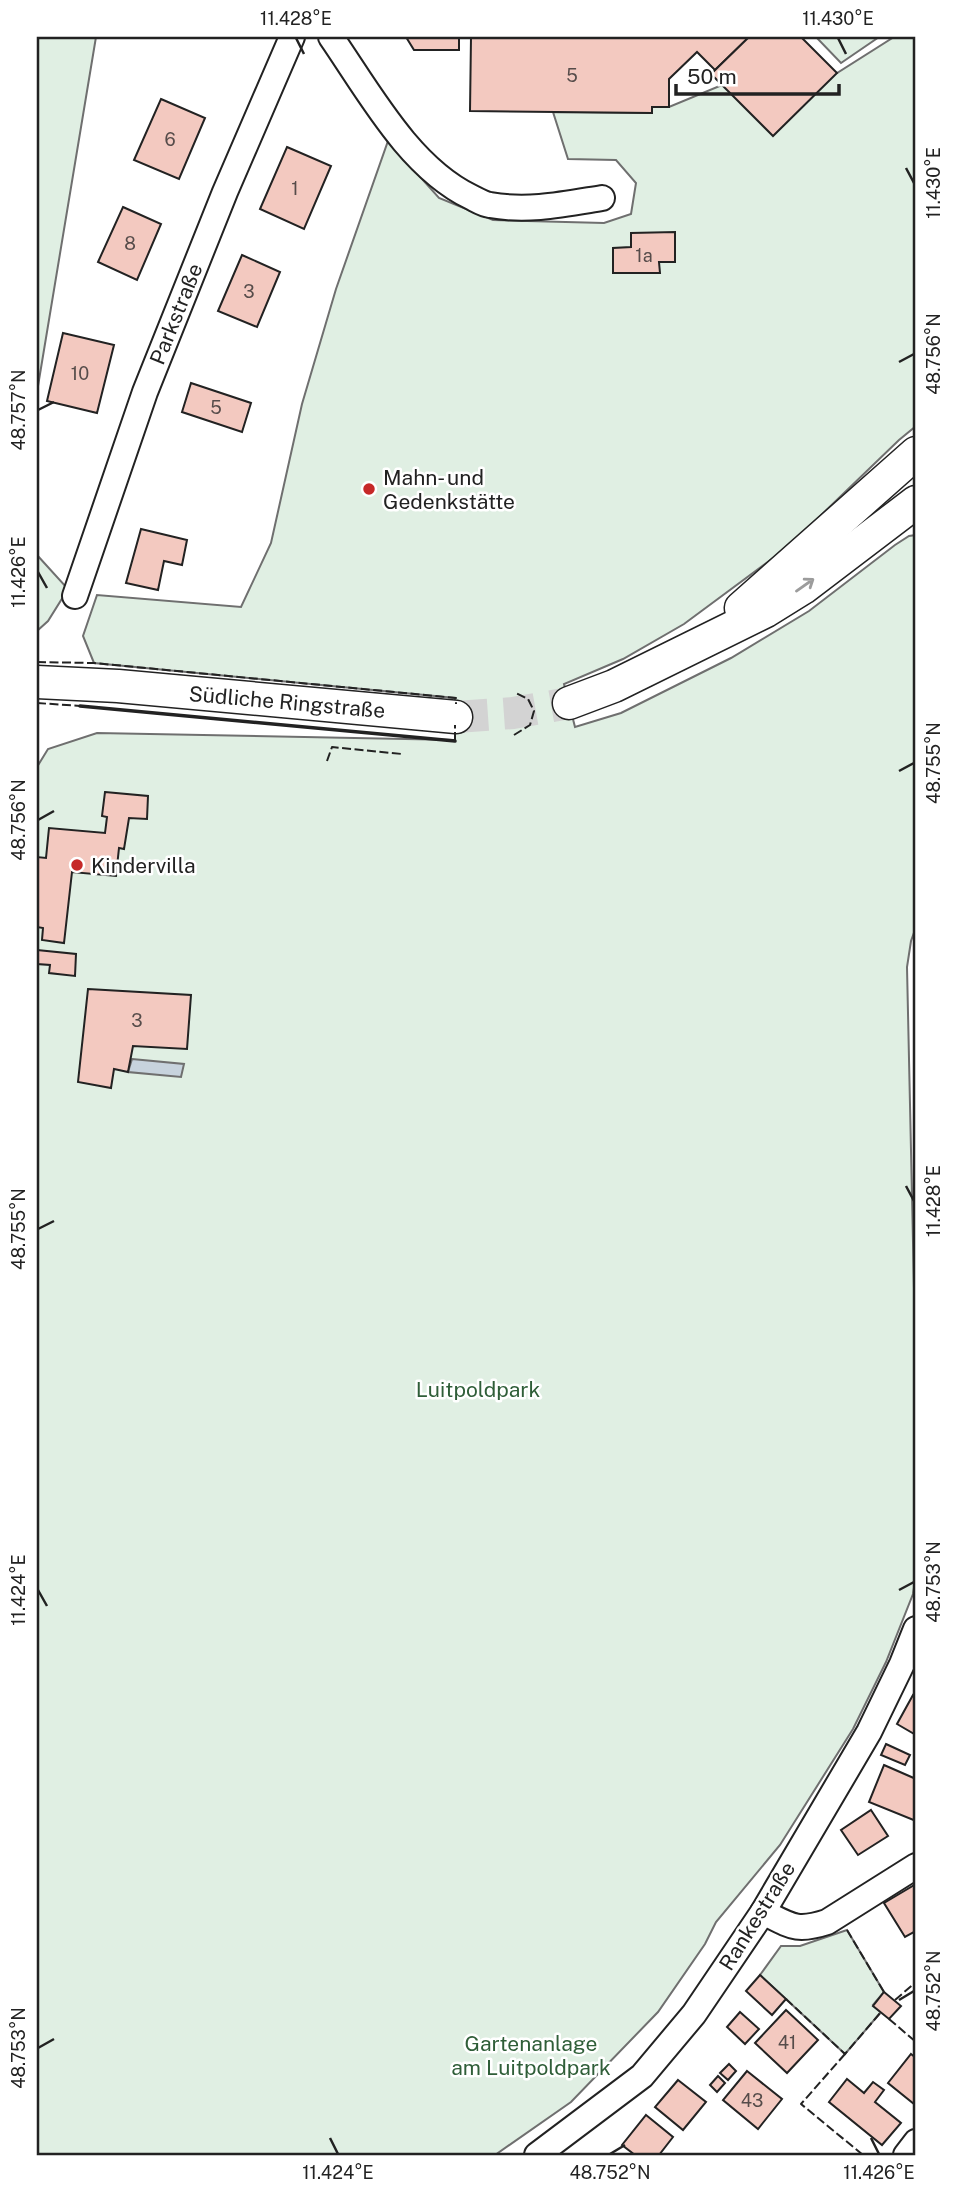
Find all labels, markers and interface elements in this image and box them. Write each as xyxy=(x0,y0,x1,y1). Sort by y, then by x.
text: 11.428°E xyxy=(260,8,332,29)
text: 11.430°E xyxy=(802,8,874,29)
scale bar xyxy=(676,52,839,96)
text: 50 m xyxy=(687,64,737,89)
house number: 5 xyxy=(566,65,578,86)
house number: 6 xyxy=(164,129,176,150)
text: 11.430°E xyxy=(923,147,944,219)
house number: 1 xyxy=(291,178,299,199)
house number: 8 xyxy=(124,233,136,254)
house number: 1a xyxy=(635,245,653,266)
street label: Parkstraße xyxy=(144,260,208,368)
house number: 3 xyxy=(243,281,255,302)
text: 48.756°N xyxy=(923,313,944,395)
house number: 10 xyxy=(71,363,89,384)
text: 48.757°N xyxy=(8,369,29,451)
house number: 5 xyxy=(210,397,222,418)
place label: Mahn- und Gedenkstätte xyxy=(383,465,515,514)
marker: Mahn- und Gedenkstätte xyxy=(361,481,377,497)
text: 11.426°E xyxy=(8,536,29,608)
one-way arrow xyxy=(795,578,814,592)
street label: Südliche Ringstraße xyxy=(188,681,386,723)
text: 48.755°N xyxy=(923,722,944,804)
text: 48.756°N xyxy=(8,779,29,861)
place label: Kindervilla xyxy=(91,853,196,878)
marker: Kindervilla xyxy=(69,857,85,873)
house number: 3 xyxy=(131,1010,143,1031)
text: 11.428°E xyxy=(923,1165,944,1237)
text: 48.755°N xyxy=(8,1188,29,1270)
park label: Luitpoldpark xyxy=(416,1377,541,1402)
text: 48.753°N xyxy=(923,1541,944,1623)
text: 11.424°E xyxy=(8,1554,29,1626)
street label: Rankestraße xyxy=(714,1857,800,1975)
text: 48.752°N xyxy=(923,1950,944,2032)
text: 48.753°N xyxy=(8,2007,29,2089)
park label: Gartenanlage am Luitpoldpark xyxy=(451,2031,611,2080)
house number: 41 xyxy=(778,2032,796,2053)
house number: 43 xyxy=(741,2090,763,2111)
text: 11.424°E xyxy=(302,2162,374,2183)
text: 48.752°N xyxy=(569,2162,651,2183)
text: 11.426°E xyxy=(843,2162,915,2183)

